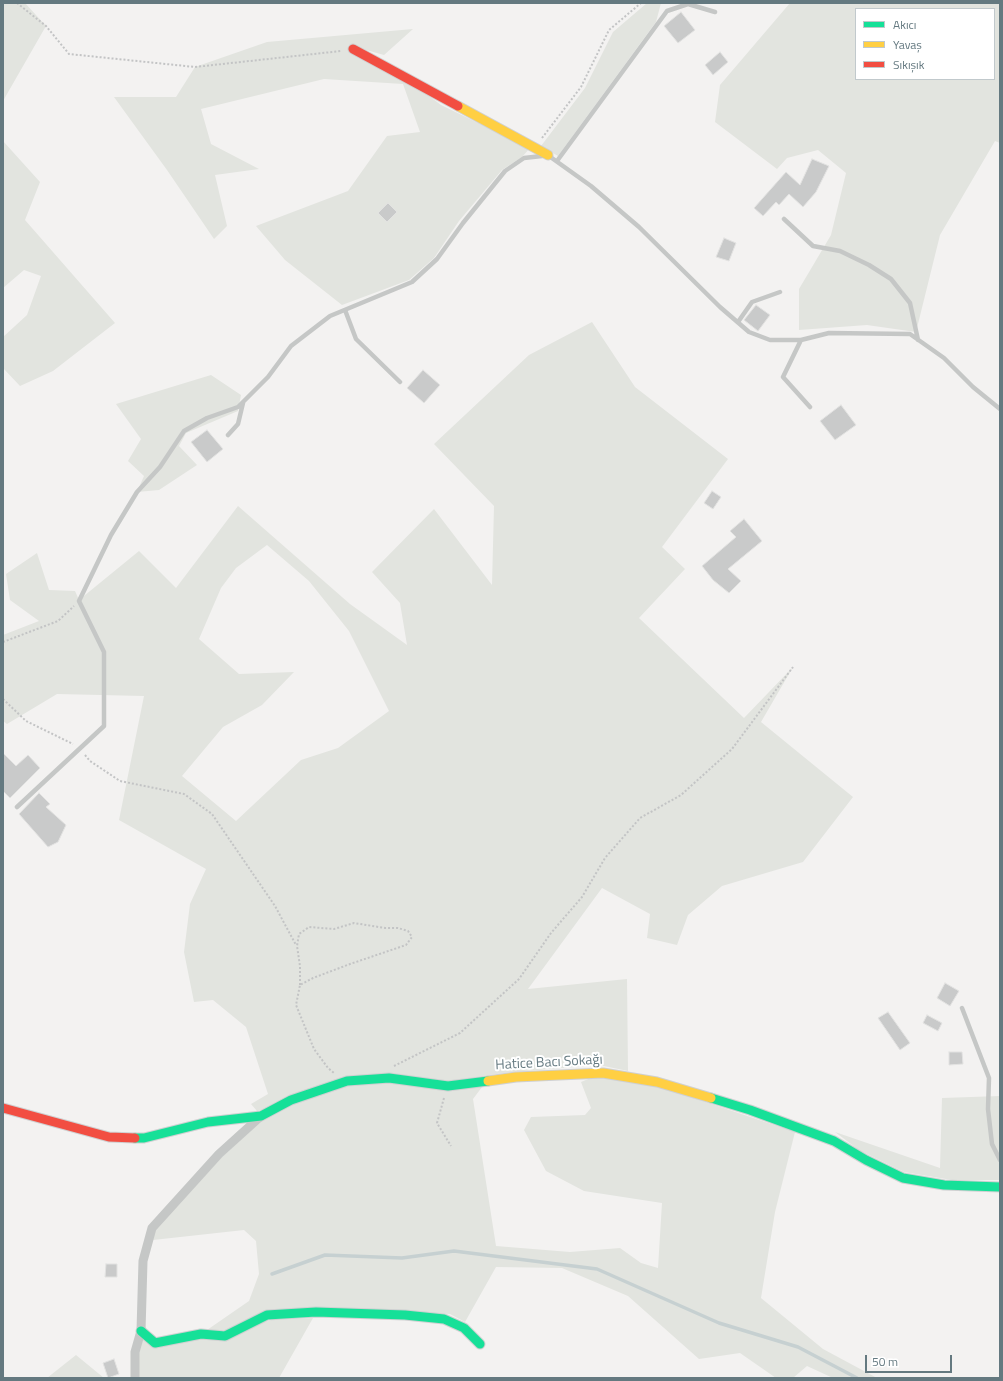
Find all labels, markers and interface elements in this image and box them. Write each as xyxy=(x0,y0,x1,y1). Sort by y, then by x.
legend xyxy=(855,8,995,80)
text: Akıcı xyxy=(893,15,916,34)
text: Yavaş xyxy=(893,35,922,54)
text: Sıkışık xyxy=(893,55,924,74)
street label: Hatice Bacı Sokağı xyxy=(495,1052,603,1074)
scale bar xyxy=(867,1347,954,1373)
text: 50 m xyxy=(872,1352,898,1371)

